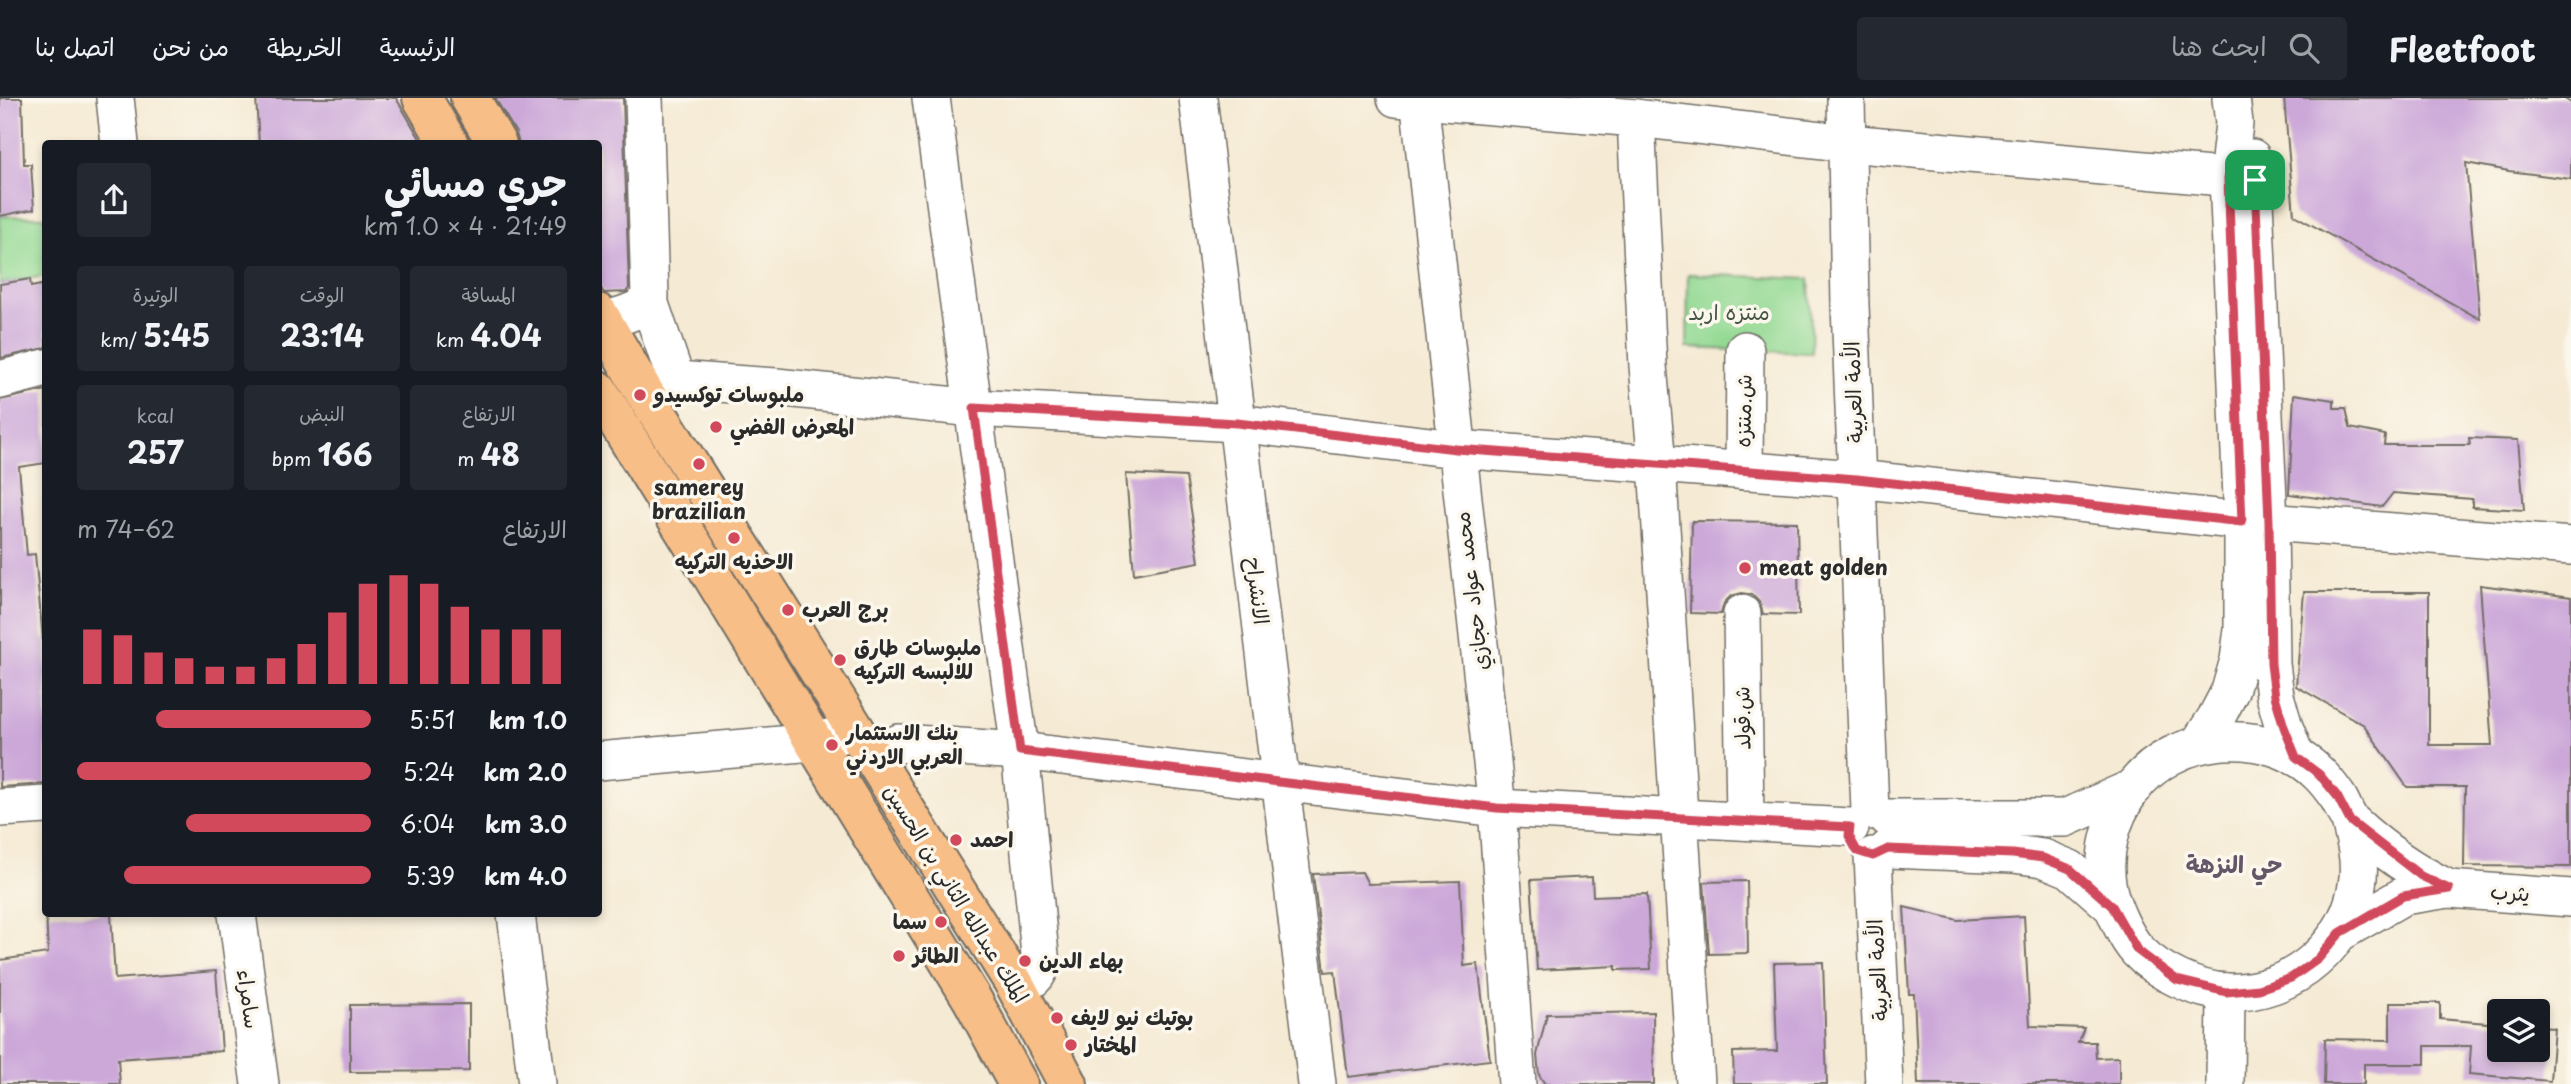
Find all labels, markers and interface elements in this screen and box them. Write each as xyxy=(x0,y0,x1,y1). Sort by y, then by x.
search box xyxy=(1857,17,2347,80)
text: Fleetfoot xyxy=(2389,23,2536,73)
text: ابحث هنا xyxy=(2171,26,2267,65)
text: اتصل بنا xyxy=(35,28,115,64)
text: من نحن xyxy=(153,28,229,64)
text: الخريطة xyxy=(267,28,342,64)
text: الرئيسية xyxy=(380,28,455,64)
icon: search xyxy=(2285,29,2323,67)
pin xyxy=(2225,150,2285,210)
text: جري مسائي xyxy=(384,153,567,210)
icon: arrive xyxy=(2236,161,2274,199)
button: share xyxy=(77,163,151,237)
text: 21:49 · 4 × 1.0 km xyxy=(364,208,567,243)
text: الوتيرة xyxy=(132,280,178,308)
text: الوقت xyxy=(300,280,344,308)
text: المسافة xyxy=(462,280,516,308)
park label: منتزه اربد xyxy=(1688,295,1770,327)
text: 5:45 xyxy=(143,312,210,357)
text: 23:14 xyxy=(280,312,364,357)
text: 4.04 xyxy=(471,312,542,357)
text: /km xyxy=(100,325,143,353)
text: km xyxy=(436,325,471,353)
street label: الأمة العربية xyxy=(1834,341,1870,444)
street label: ش.منتزه xyxy=(1725,374,1759,448)
place label: ملبوسات توكسيدو xyxy=(652,377,804,409)
marker: ملبوسات توكسيدو xyxy=(632,387,648,403)
text: النبض xyxy=(299,399,345,427)
text: الارتفاع xyxy=(462,399,515,427)
text: kcal xyxy=(136,401,174,429)
place label: المعرض الفضي xyxy=(730,409,854,446)
marker: المعرض الفضي xyxy=(708,419,724,435)
text: 257 xyxy=(127,429,184,474)
text: 166 xyxy=(317,431,372,476)
text: 48 xyxy=(481,431,520,476)
text: bpm xyxy=(272,444,317,472)
text: m xyxy=(457,444,481,472)
marker: samerey brazilian xyxy=(691,456,707,472)
place label: samerey brazilian xyxy=(652,470,746,526)
street label: محمد عواد حجازي xyxy=(1444,510,1497,673)
text: 62–74 m xyxy=(77,511,175,546)
text: الارتفاع xyxy=(503,511,567,546)
marker: الاحذيه التركيه xyxy=(726,530,742,546)
place label: الاحذيه التركيه xyxy=(675,544,793,576)
place label: meat golden xyxy=(1759,550,1888,582)
street label: الانشراح xyxy=(1239,555,1279,626)
marker: meat golden xyxy=(1737,560,1753,576)
place label: برج العرب xyxy=(802,592,889,624)
marker: برج العرب xyxy=(780,602,796,618)
place label: ملبوسات طارق للالبسه التركيه xyxy=(854,630,981,686)
marker: ملبوسات طارق للالبسه التركيه xyxy=(832,652,848,668)
street label: ش.قولد xyxy=(1724,686,1758,750)
text: 5:51 xyxy=(409,702,455,737)
text: 1.0 km xyxy=(489,702,567,737)
place label: بنك الاستثمار العربي الاردني xyxy=(844,715,963,776)
marker: بنك الاستثمار العربي الاردني xyxy=(824,737,840,753)
text: 5:24 xyxy=(403,754,455,789)
text: 2.0 km xyxy=(483,754,567,789)
street label: الملك عبدالله الثاني بن الحسين xyxy=(873,777,1038,1011)
text: 6:04 xyxy=(400,806,455,841)
text: 3.0 km xyxy=(485,806,567,841)
place label: احمد xyxy=(970,822,1013,854)
marker: احمد xyxy=(948,832,964,848)
district label: حي النزهة xyxy=(2186,846,2282,886)
text: 5:39 xyxy=(405,858,455,893)
text: 4.0 km xyxy=(484,858,567,893)
street label: يثرب xyxy=(2489,874,2531,908)
place label: سما xyxy=(893,904,927,936)
marker: سما xyxy=(933,914,949,930)
street label: الأمة العربية xyxy=(1857,918,1895,1022)
place label: الطائر xyxy=(911,938,959,970)
place label: بهاء الدين xyxy=(1039,943,1124,975)
marker: الطائر xyxy=(891,948,907,964)
marker: بهاء الدين xyxy=(1017,953,1033,969)
street label: سامراء xyxy=(230,967,270,1030)
map controls xyxy=(2487,999,2550,1062)
button: layers xyxy=(2487,999,2550,1062)
place label: بوتيك نيو لايف xyxy=(1071,1000,1193,1032)
marker: بوتيك نيو لايف xyxy=(1049,1010,1065,1026)
place label: المختار xyxy=(1083,1027,1136,1059)
marker: المختار xyxy=(1063,1037,1079,1053)

